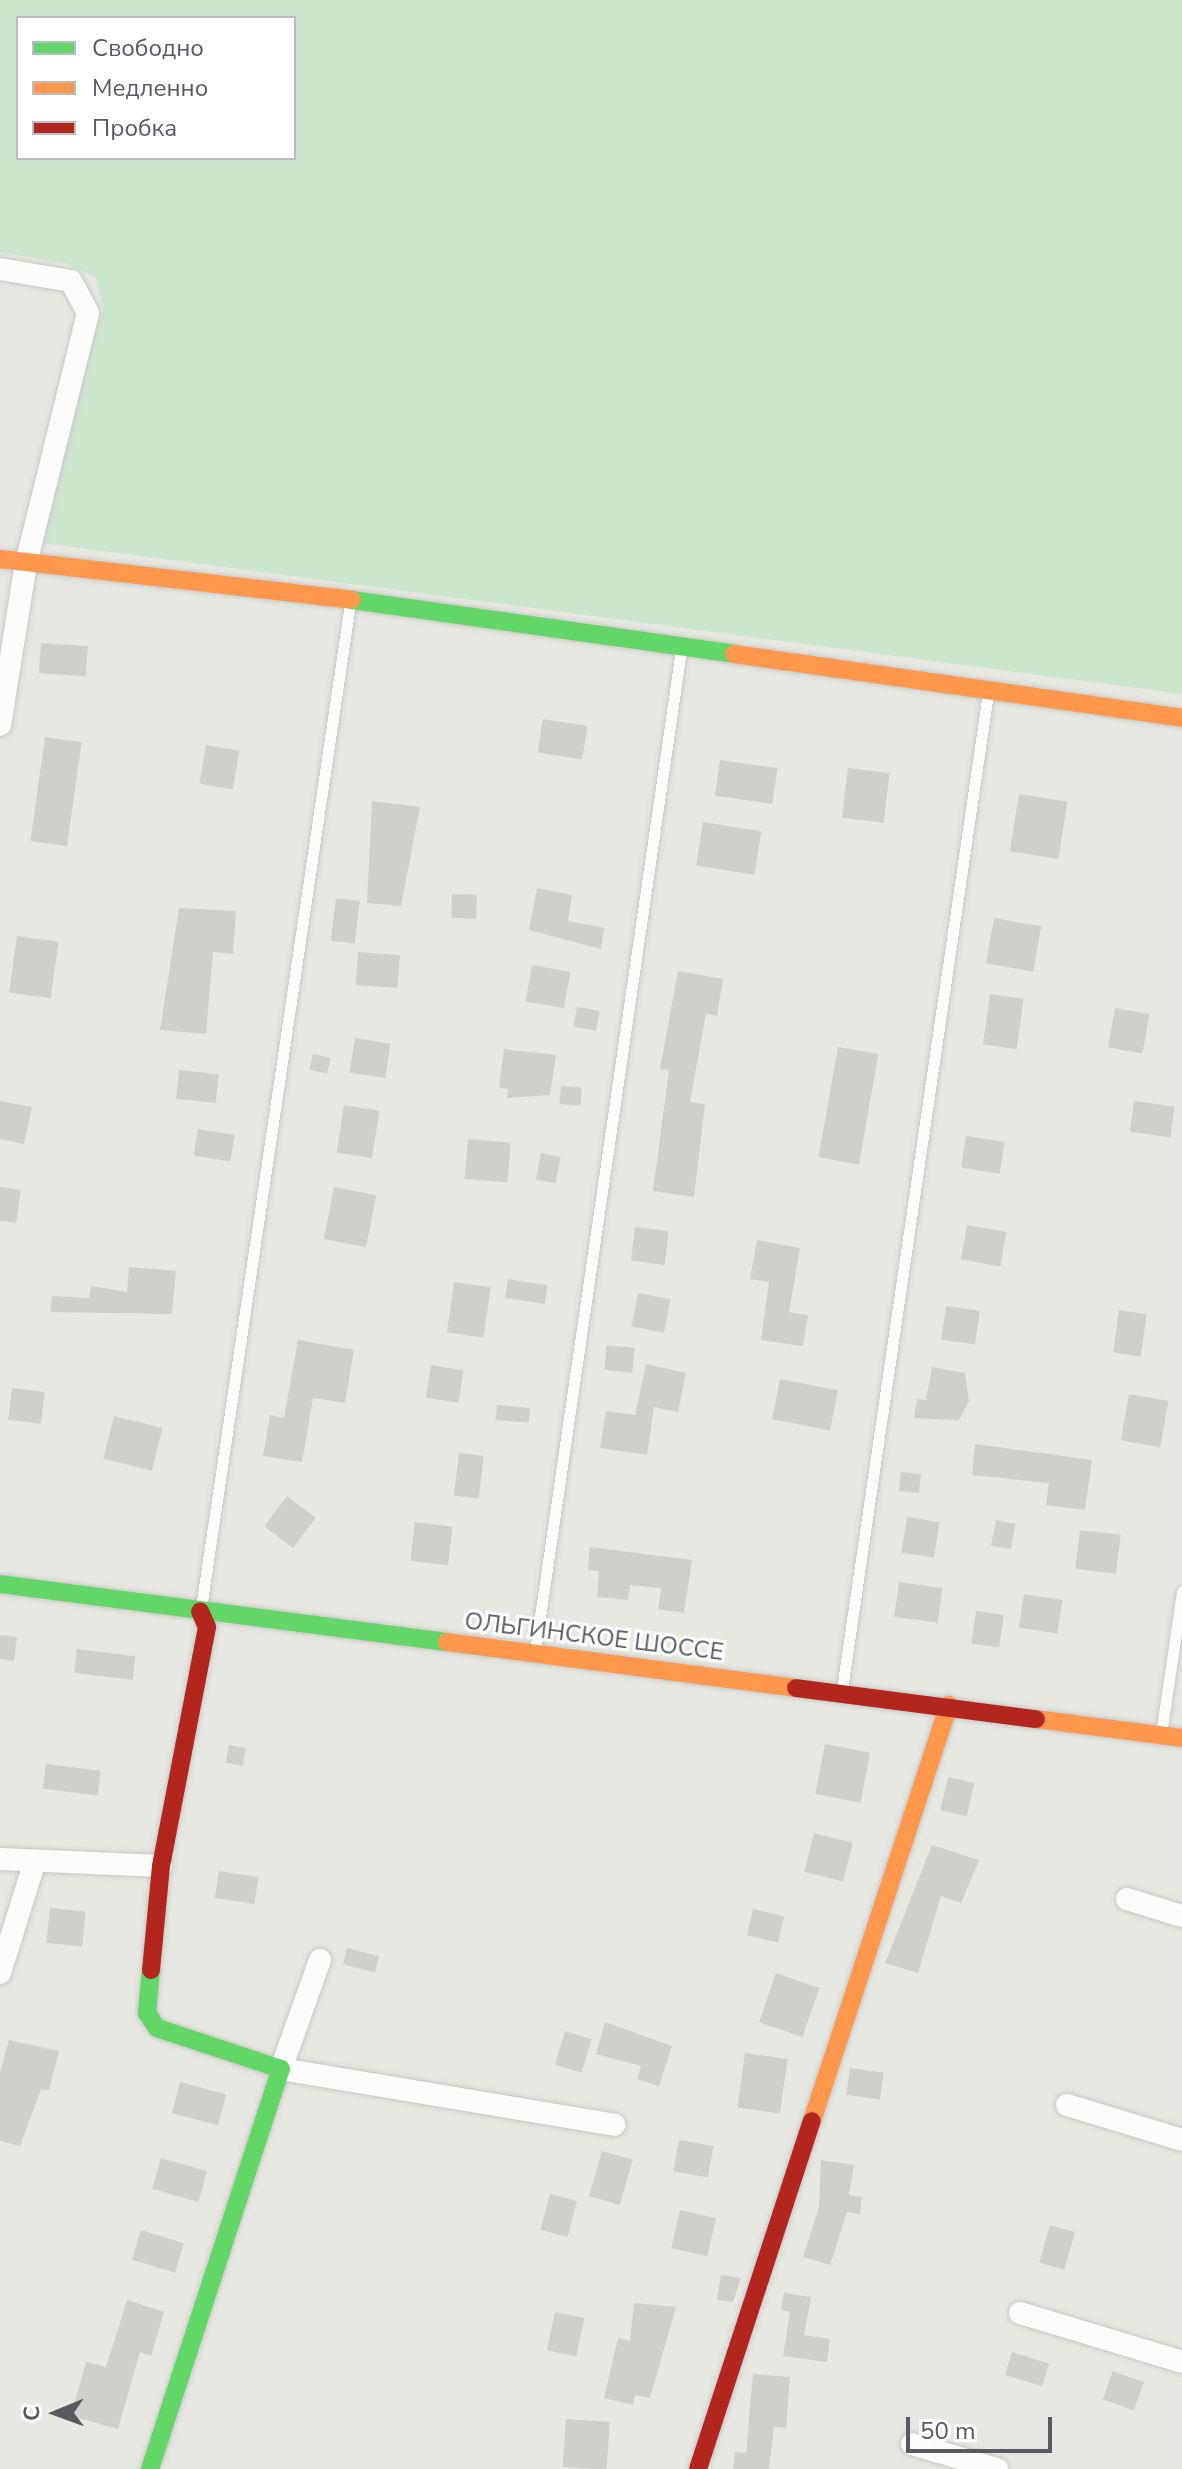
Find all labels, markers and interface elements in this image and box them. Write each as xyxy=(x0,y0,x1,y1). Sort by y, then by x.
legend xyxy=(16,16,296,160)
text: Свободно xyxy=(92,32,204,64)
text: Медленно xyxy=(92,72,208,104)
text: Пробка xyxy=(92,112,177,144)
street label: ОЛЬГИНСКОЕ ШОССЕ xyxy=(463,1607,725,1667)
north arrow xyxy=(16,2373,96,2453)
scale bar xyxy=(910,2401,1056,2451)
text: С xyxy=(17,2406,47,2421)
text: 50 m xyxy=(920,2415,976,2447)

